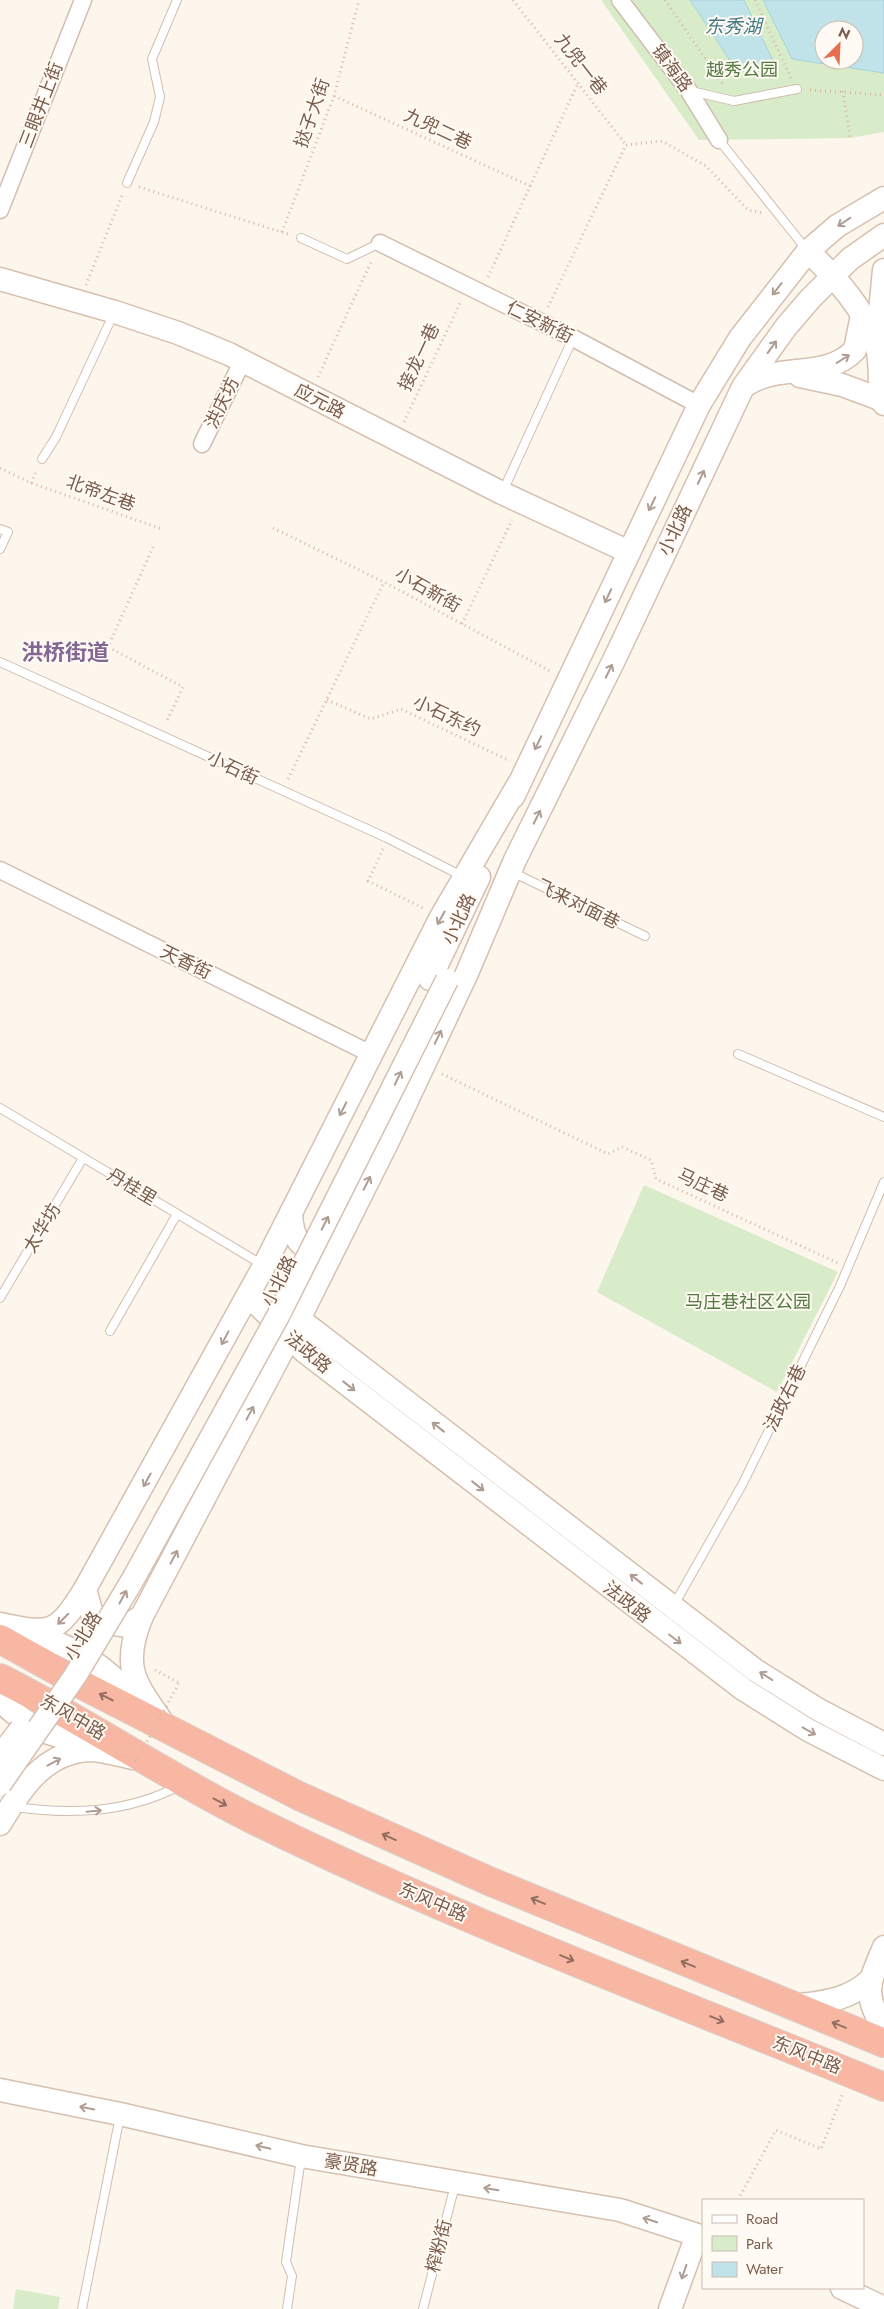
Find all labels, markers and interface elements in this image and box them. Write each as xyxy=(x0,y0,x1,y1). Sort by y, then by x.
water label: 东秀湖 xyxy=(704,13,764,40)
north arrow xyxy=(814,20,864,70)
text: N xyxy=(835,22,853,45)
street label: 九兜一巷 xyxy=(549,28,613,100)
street label: 镇海路 xyxy=(646,39,698,97)
park label: 越秀公园 xyxy=(706,57,778,83)
street label: 三眼井上街 xyxy=(13,58,69,152)
street label: 挞子大街 xyxy=(288,75,336,151)
street label: 九兜二巷 xyxy=(400,102,476,156)
one-way arrow xyxy=(837,217,851,227)
one-way arrow xyxy=(771,282,782,295)
street label: 仁安新街 xyxy=(502,295,578,349)
street label: 接龙一巷 xyxy=(392,319,446,395)
one-way arrow xyxy=(767,340,777,354)
one-way arrow xyxy=(836,354,850,364)
street label: 洪庆坊 xyxy=(198,373,246,433)
street label: 应元路 xyxy=(290,377,350,425)
street label: 北帝左巷 xyxy=(63,468,139,518)
one-way arrow xyxy=(696,470,706,485)
one-way arrow xyxy=(646,496,656,511)
street label: 小北路 xyxy=(652,500,698,560)
street label: 小石新街 xyxy=(390,561,466,619)
one-way arrow xyxy=(603,588,612,603)
district label: 洪桥街道 xyxy=(21,636,109,668)
one-way arrow xyxy=(604,664,614,679)
street label: 小石东约 xyxy=(409,689,485,743)
one-way arrow xyxy=(533,735,542,750)
street label: 小石街 xyxy=(203,745,263,791)
one-way arrow xyxy=(533,810,542,825)
street label: 飞来对面巷 xyxy=(532,873,624,935)
street label: 小北路 xyxy=(436,889,482,949)
one-way arrow xyxy=(436,910,446,925)
street label: 天香街 xyxy=(156,938,216,986)
one-way arrow xyxy=(433,1030,443,1045)
one-way arrow xyxy=(394,1071,403,1086)
one-way arrow xyxy=(338,1101,347,1116)
street label: 丹桂里 xyxy=(102,1162,162,1212)
street label: 马庄巷 xyxy=(673,1162,733,1208)
one-way arrow xyxy=(363,1176,372,1191)
street label: 太华坊 xyxy=(17,1198,67,1258)
one-way arrow xyxy=(321,1216,330,1231)
street label: 小北路 xyxy=(255,1251,303,1311)
park label: 马庄巷社区公园 xyxy=(685,1289,811,1315)
street label: 法政路 xyxy=(279,1325,337,1379)
one-way arrow xyxy=(220,1330,229,1345)
street label: 法政右巷 xyxy=(758,1360,812,1436)
one-way arrow xyxy=(342,1381,355,1392)
one-way arrow xyxy=(245,1406,255,1421)
one-way arrow xyxy=(432,1421,445,1432)
one-way arrow xyxy=(141,1473,151,1487)
one-way arrow xyxy=(471,1480,484,1491)
one-way arrow xyxy=(170,1550,179,1565)
one-way arrow xyxy=(630,1574,643,1585)
street label: 法政路 xyxy=(598,1575,656,1629)
one-way arrow xyxy=(119,1590,128,1605)
street label: 小北路 xyxy=(58,1606,108,1666)
one-way arrow xyxy=(57,1613,69,1625)
one-way arrow xyxy=(668,1634,682,1644)
one-way arrow xyxy=(759,1671,773,1682)
street label: 东风中路 xyxy=(35,1688,111,1746)
one-way arrow xyxy=(98,1692,113,1702)
one-way arrow xyxy=(802,1726,816,1736)
one-way arrow xyxy=(46,1757,61,1767)
one-way arrow xyxy=(212,1798,227,1807)
one-way arrow xyxy=(86,1806,102,1816)
one-way arrow xyxy=(382,1832,397,1842)
street label: 东风中路 xyxy=(395,1876,471,1928)
one-way arrow xyxy=(531,1896,546,1906)
one-way arrow xyxy=(559,1953,574,1963)
one-way arrow xyxy=(681,1958,696,1968)
one-way arrow xyxy=(709,2014,724,2024)
one-way arrow xyxy=(832,2020,847,2029)
street label: 东风中路 xyxy=(769,2029,845,2081)
one-way arrow xyxy=(79,2102,95,2112)
one-way arrow xyxy=(255,2142,271,2151)
street label: 豪贤路 xyxy=(322,2148,380,2182)
one-way arrow xyxy=(484,2184,500,2194)
legend xyxy=(702,2199,864,2289)
text: Road xyxy=(746,2208,778,2230)
one-way arrow xyxy=(643,2215,659,2224)
street label: 榨粉街 xyxy=(420,2217,458,2275)
text: Park xyxy=(746,2233,773,2255)
text: Water xyxy=(746,2258,784,2280)
one-way arrow xyxy=(679,2264,688,2279)

